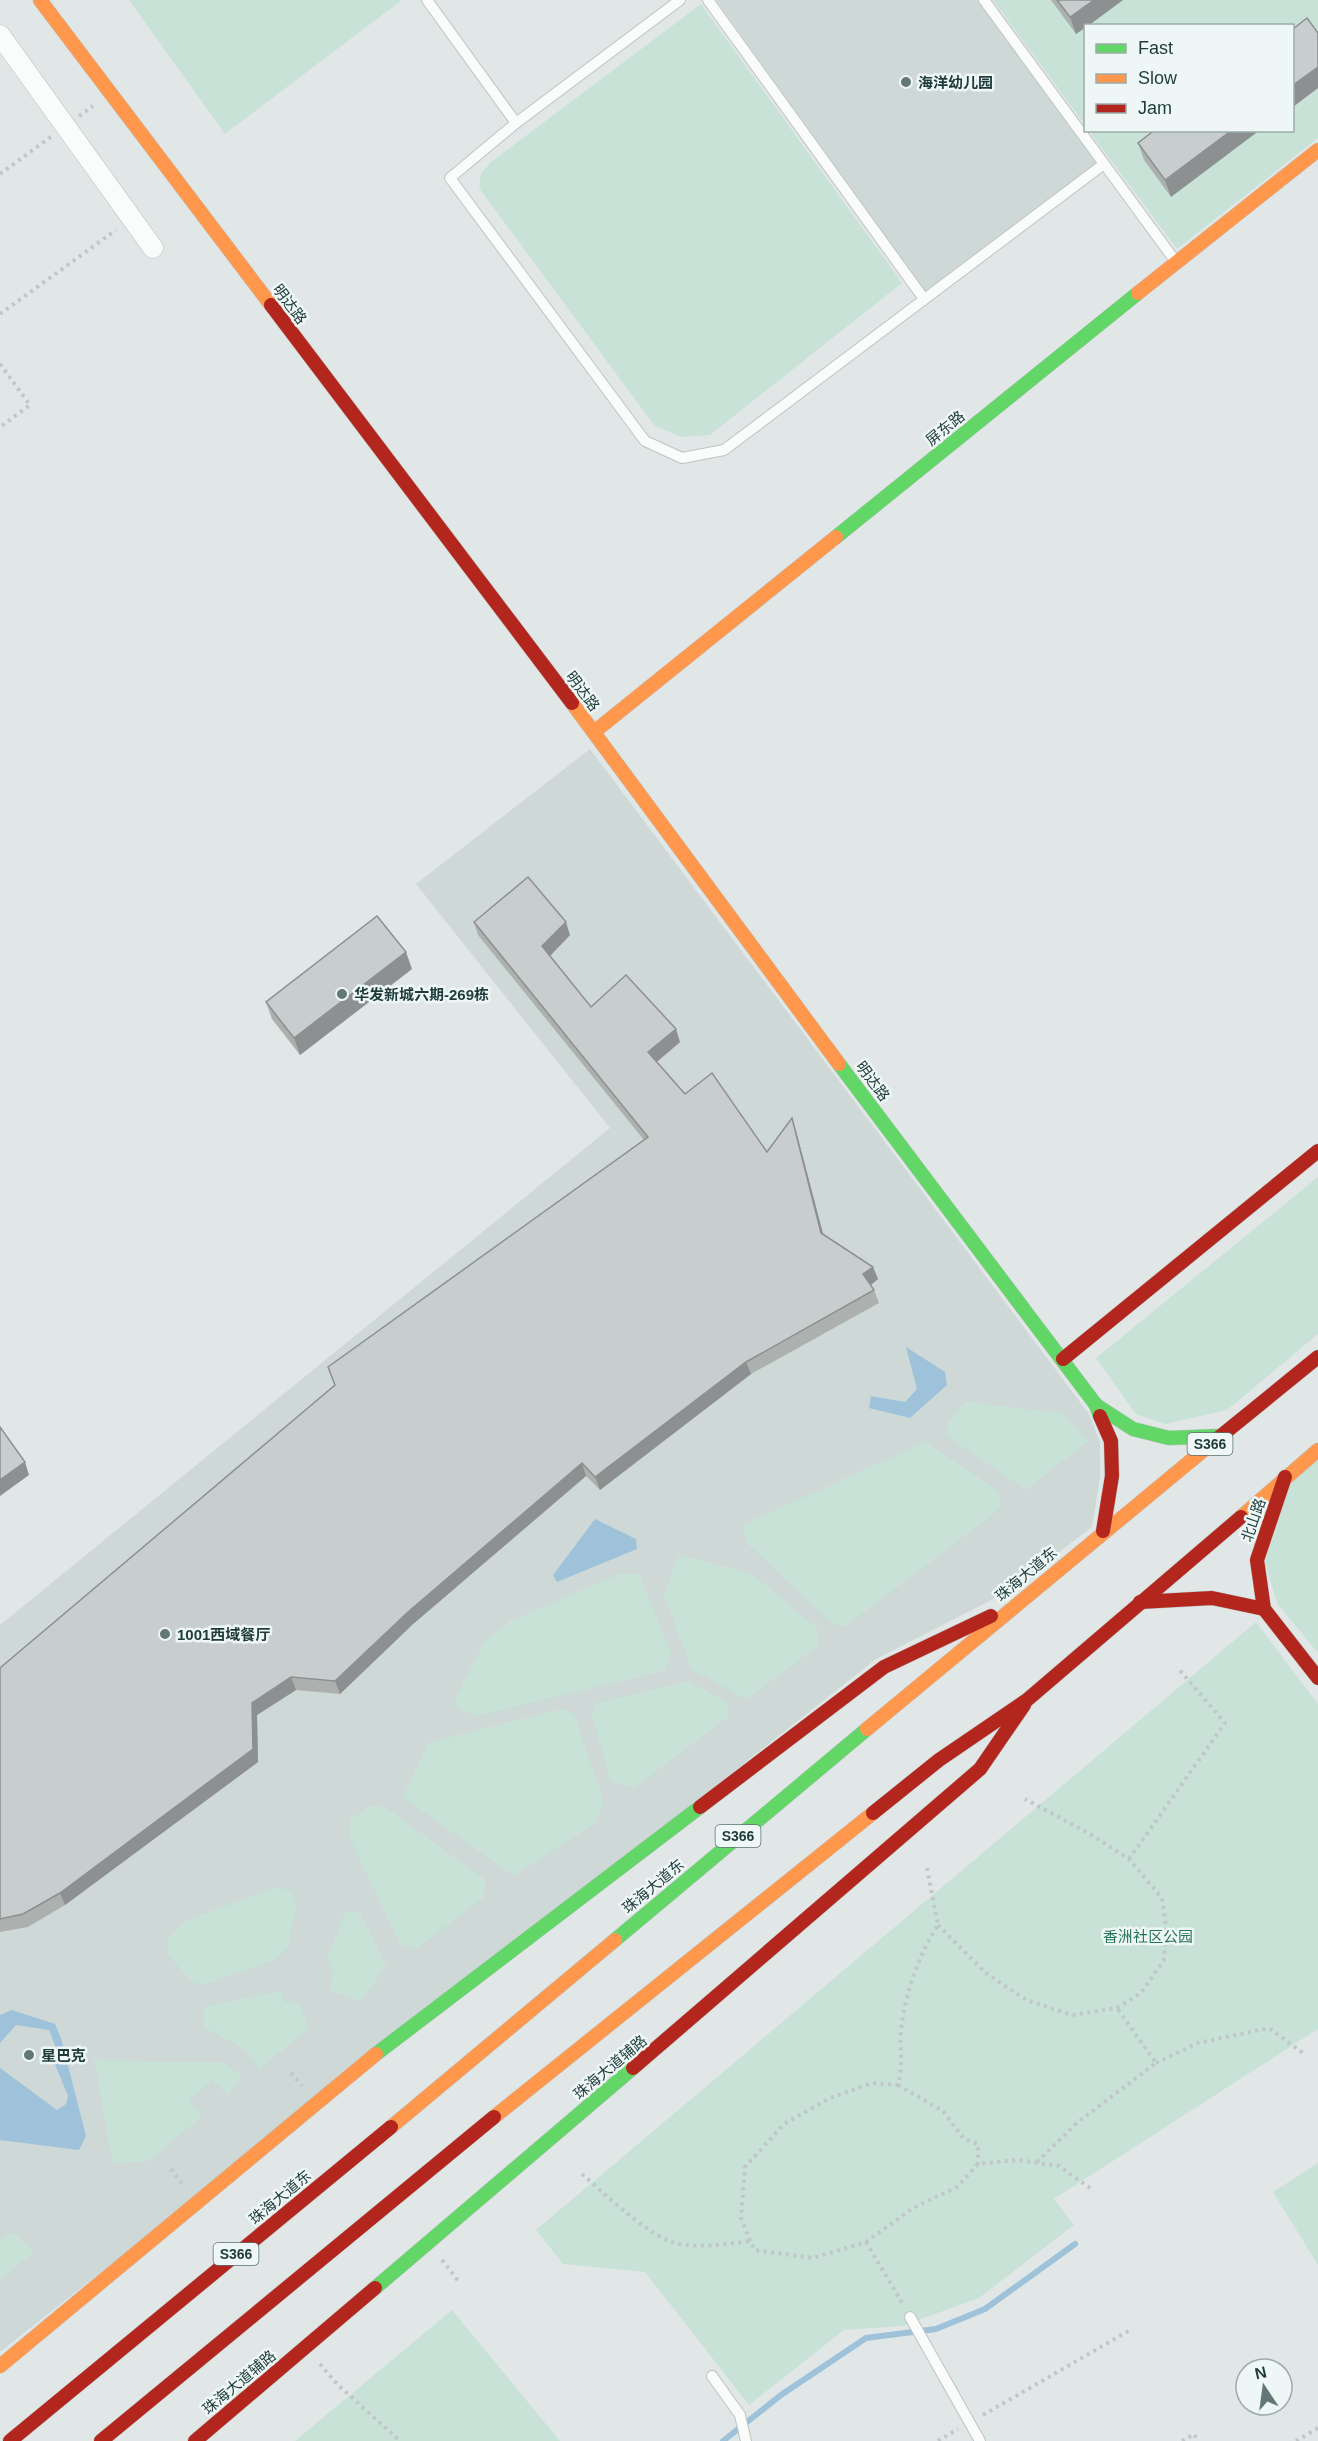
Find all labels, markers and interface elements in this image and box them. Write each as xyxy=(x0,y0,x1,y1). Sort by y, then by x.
legend xyxy=(1084,24,1294,132)
text: Fast xyxy=(1138,38,1173,58)
text: Slow xyxy=(1138,68,1178,88)
place label: 海洋幼儿园 xyxy=(918,74,993,91)
marker: 海洋幼儿园 xyxy=(899,75,913,89)
text: Jam xyxy=(1138,98,1172,118)
street label: 明达路 xyxy=(270,281,310,327)
street label: 屏东路 xyxy=(922,407,968,449)
street label: 明达路 xyxy=(563,668,603,714)
place label: 华发新城六期-269栋 xyxy=(354,986,489,1003)
marker: 华发新城六期-269栋 xyxy=(335,987,349,1001)
street label: 明达路 xyxy=(853,1058,893,1104)
road number: S366 xyxy=(1188,1433,1232,1455)
street label: 北山路 xyxy=(1238,1496,1268,1544)
street label: 珠海大道东 xyxy=(992,1543,1060,1605)
place label: 1001西域餐厅 xyxy=(177,1626,270,1643)
marker: 1001西域餐厅 xyxy=(158,1627,172,1641)
road number: S366 xyxy=(716,1825,760,1847)
street label: 珠海大道东 xyxy=(619,1855,687,1917)
park label: 香洲社区公园 xyxy=(1103,1928,1193,1945)
street label: 珠海大道辅路 xyxy=(570,2032,650,2102)
place label: 星巴克 xyxy=(41,2047,86,2064)
marker: 星巴克 xyxy=(22,2048,36,2062)
street label: 珠海大道东 xyxy=(246,2166,314,2228)
road number: S366 xyxy=(214,2243,258,2265)
street label: 珠海大道辅路 xyxy=(199,2347,279,2417)
north arrow xyxy=(1234,2357,1294,2417)
text: N xyxy=(1253,2363,1268,2382)

